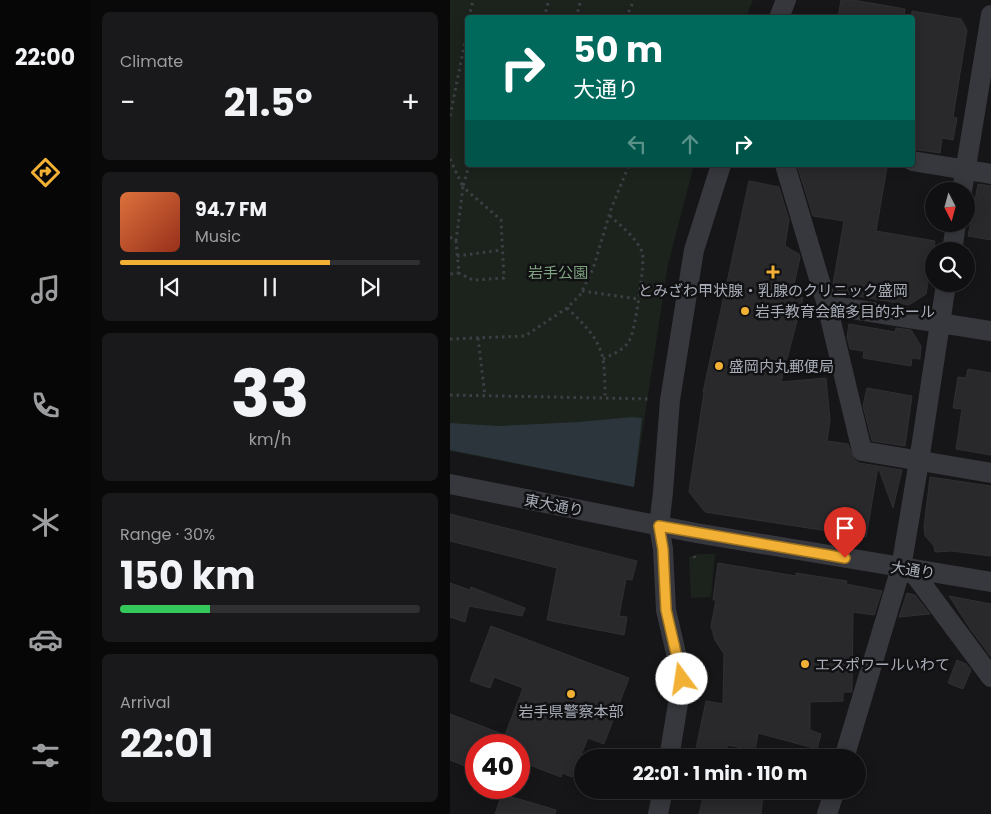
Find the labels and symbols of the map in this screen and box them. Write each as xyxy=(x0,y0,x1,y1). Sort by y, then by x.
north arrow xyxy=(925,182,975,232)
park label: 岩手公園 xyxy=(528,262,588,283)
marker: とみざわ甲状腺・乳腺のクリニック盛岡 xyxy=(766,265,780,279)
place label: とみざわ甲状腺・乳腺のクリニック盛岡 xyxy=(638,280,908,301)
place label: 岩手教育会館多目的ホール xyxy=(755,301,935,322)
marker: 岩手教育会館多目的ホール xyxy=(739,305,751,317)
place label: 盛岡内丸郵便局 xyxy=(729,356,834,377)
marker: 盛岡内丸郵便局 xyxy=(713,360,725,372)
street label: 東大通り xyxy=(523,489,585,521)
pin xyxy=(824,507,866,558)
street label: 大通り xyxy=(889,556,937,584)
position arrow xyxy=(655,652,707,704)
place label: エスポワールいわて xyxy=(815,654,950,675)
marker: エスポワールいわて xyxy=(799,658,811,670)
marker: 岩手県警察本部 xyxy=(565,688,577,700)
place label: 岩手県警察本部 xyxy=(518,701,624,722)
speed limit sign: 40 xyxy=(465,734,530,799)

